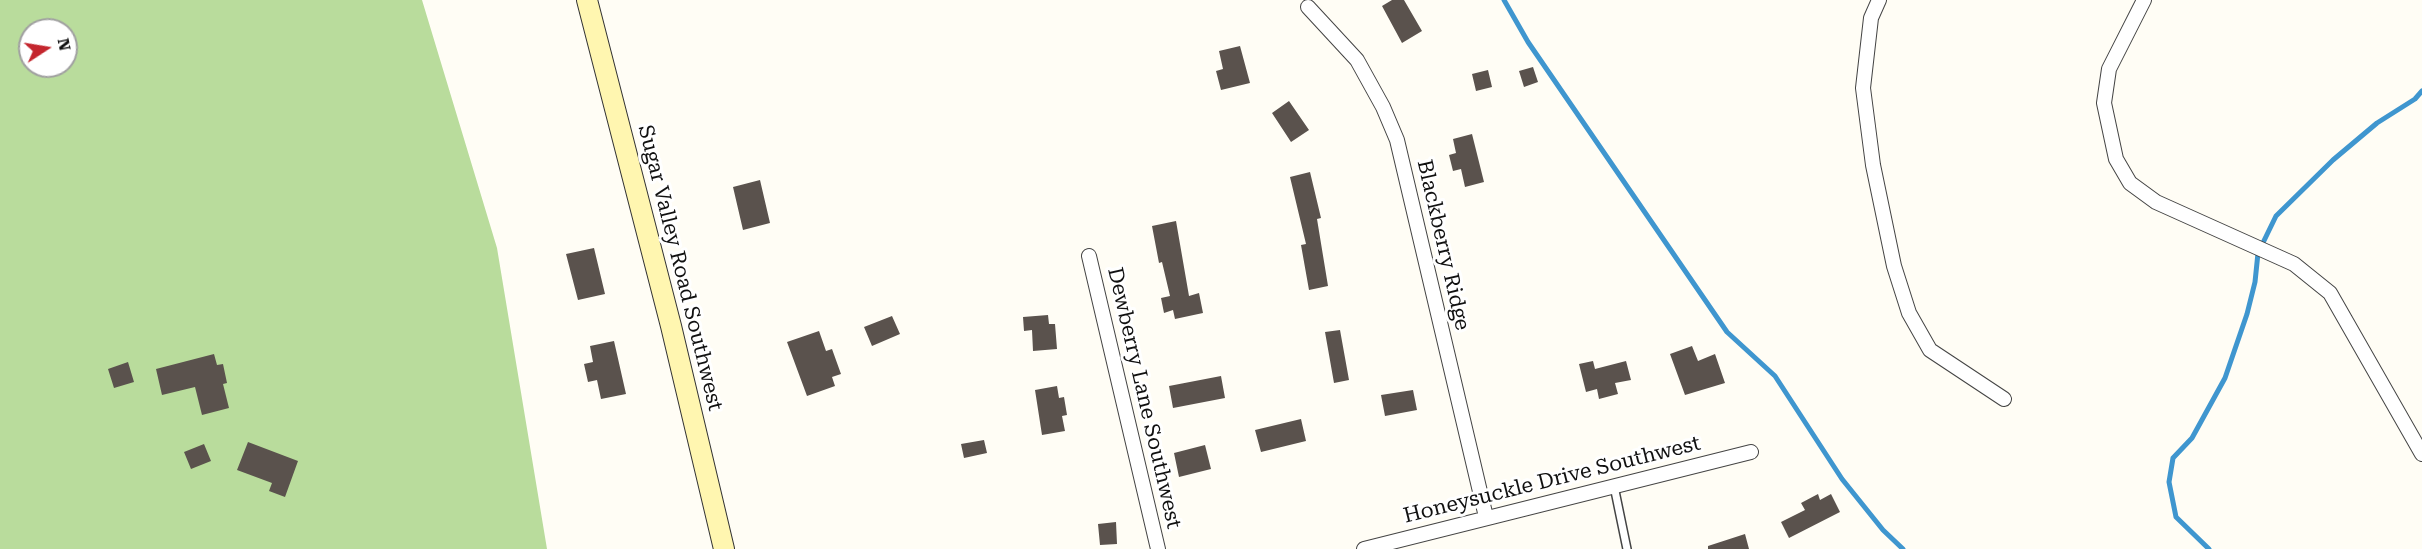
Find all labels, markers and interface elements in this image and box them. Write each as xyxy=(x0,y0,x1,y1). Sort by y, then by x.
north arrow xyxy=(18,18,78,78)
text: N xyxy=(54,37,75,53)
street label: Sugar Valley Road Southwest xyxy=(632,123,728,413)
street label: Blackberry Ridge xyxy=(1411,157,1475,333)
street label: Dewberry Lane Southwest xyxy=(1102,265,1186,531)
street label: Honeysuckle Drive Southwest xyxy=(1401,431,1703,529)

